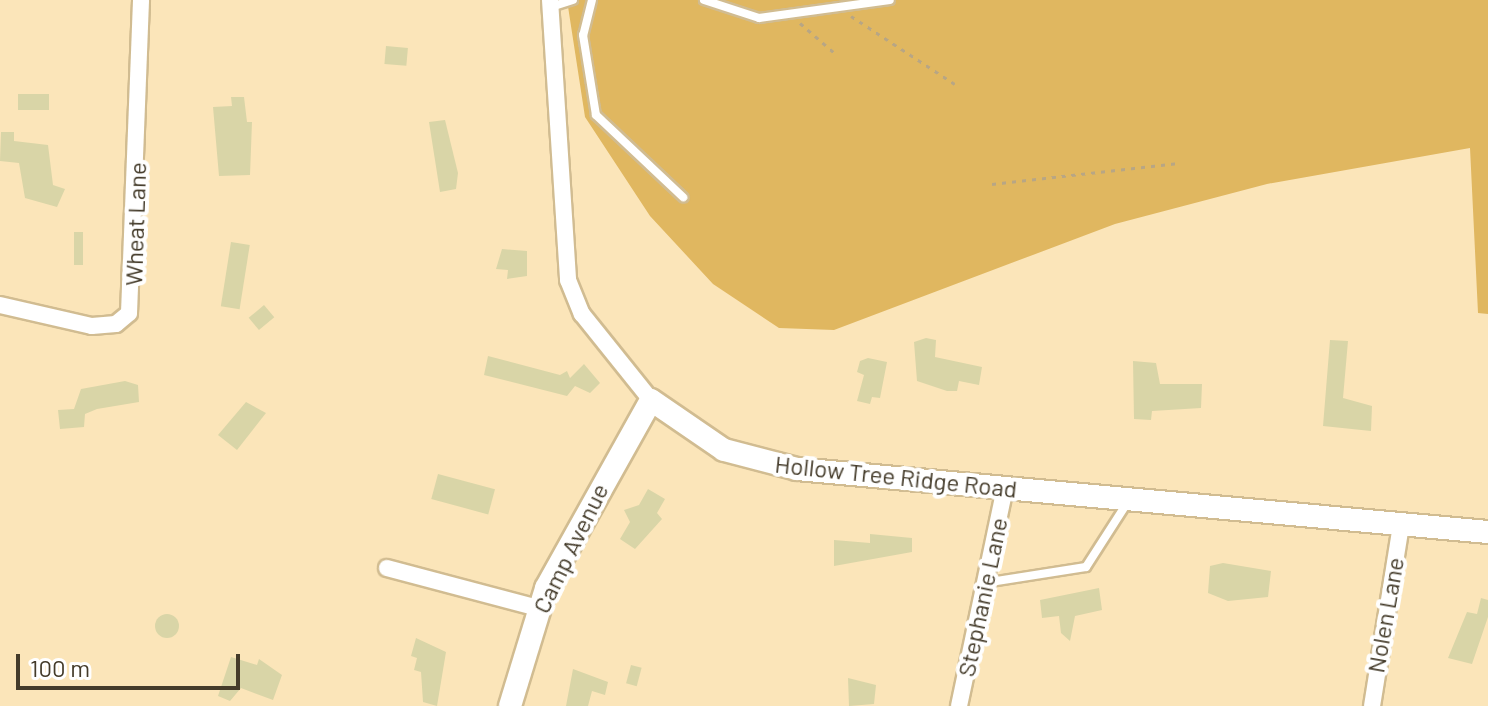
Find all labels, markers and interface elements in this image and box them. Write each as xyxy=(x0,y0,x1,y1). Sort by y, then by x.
street label: Wheat Lane xyxy=(118,162,152,286)
street label: Hollow Tree Ridge Road xyxy=(774,449,1018,503)
street label: Camp Avenue xyxy=(526,478,614,618)
street label: Stephanie Lane xyxy=(951,515,1013,679)
street label: Nolen Lane xyxy=(1361,555,1409,675)
scale bar xyxy=(20,638,244,688)
text: 100 m xyxy=(30,653,90,682)

